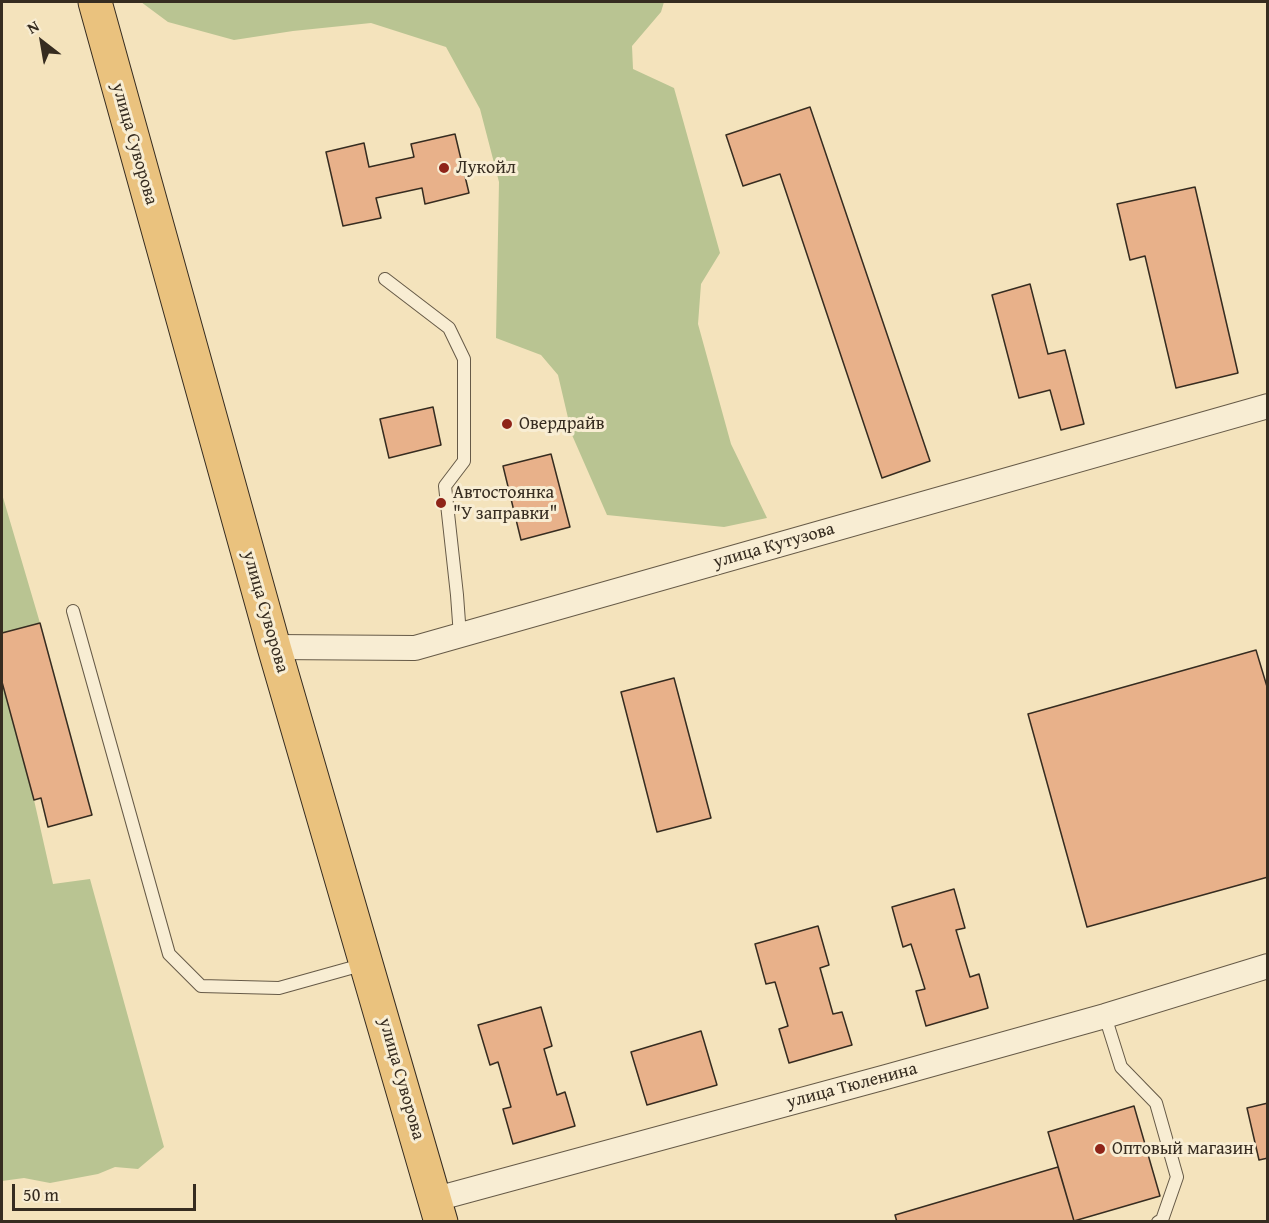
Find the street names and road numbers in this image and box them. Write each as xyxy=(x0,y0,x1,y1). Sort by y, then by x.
street label: улица Суворова xyxy=(106,81,162,207)
street label: улица Кутузова xyxy=(711,518,837,574)
street label: улица Суворова xyxy=(237,549,293,675)
street label: улица Суворова xyxy=(373,1016,429,1142)
street label: улица Тюленина xyxy=(784,1058,920,1114)

